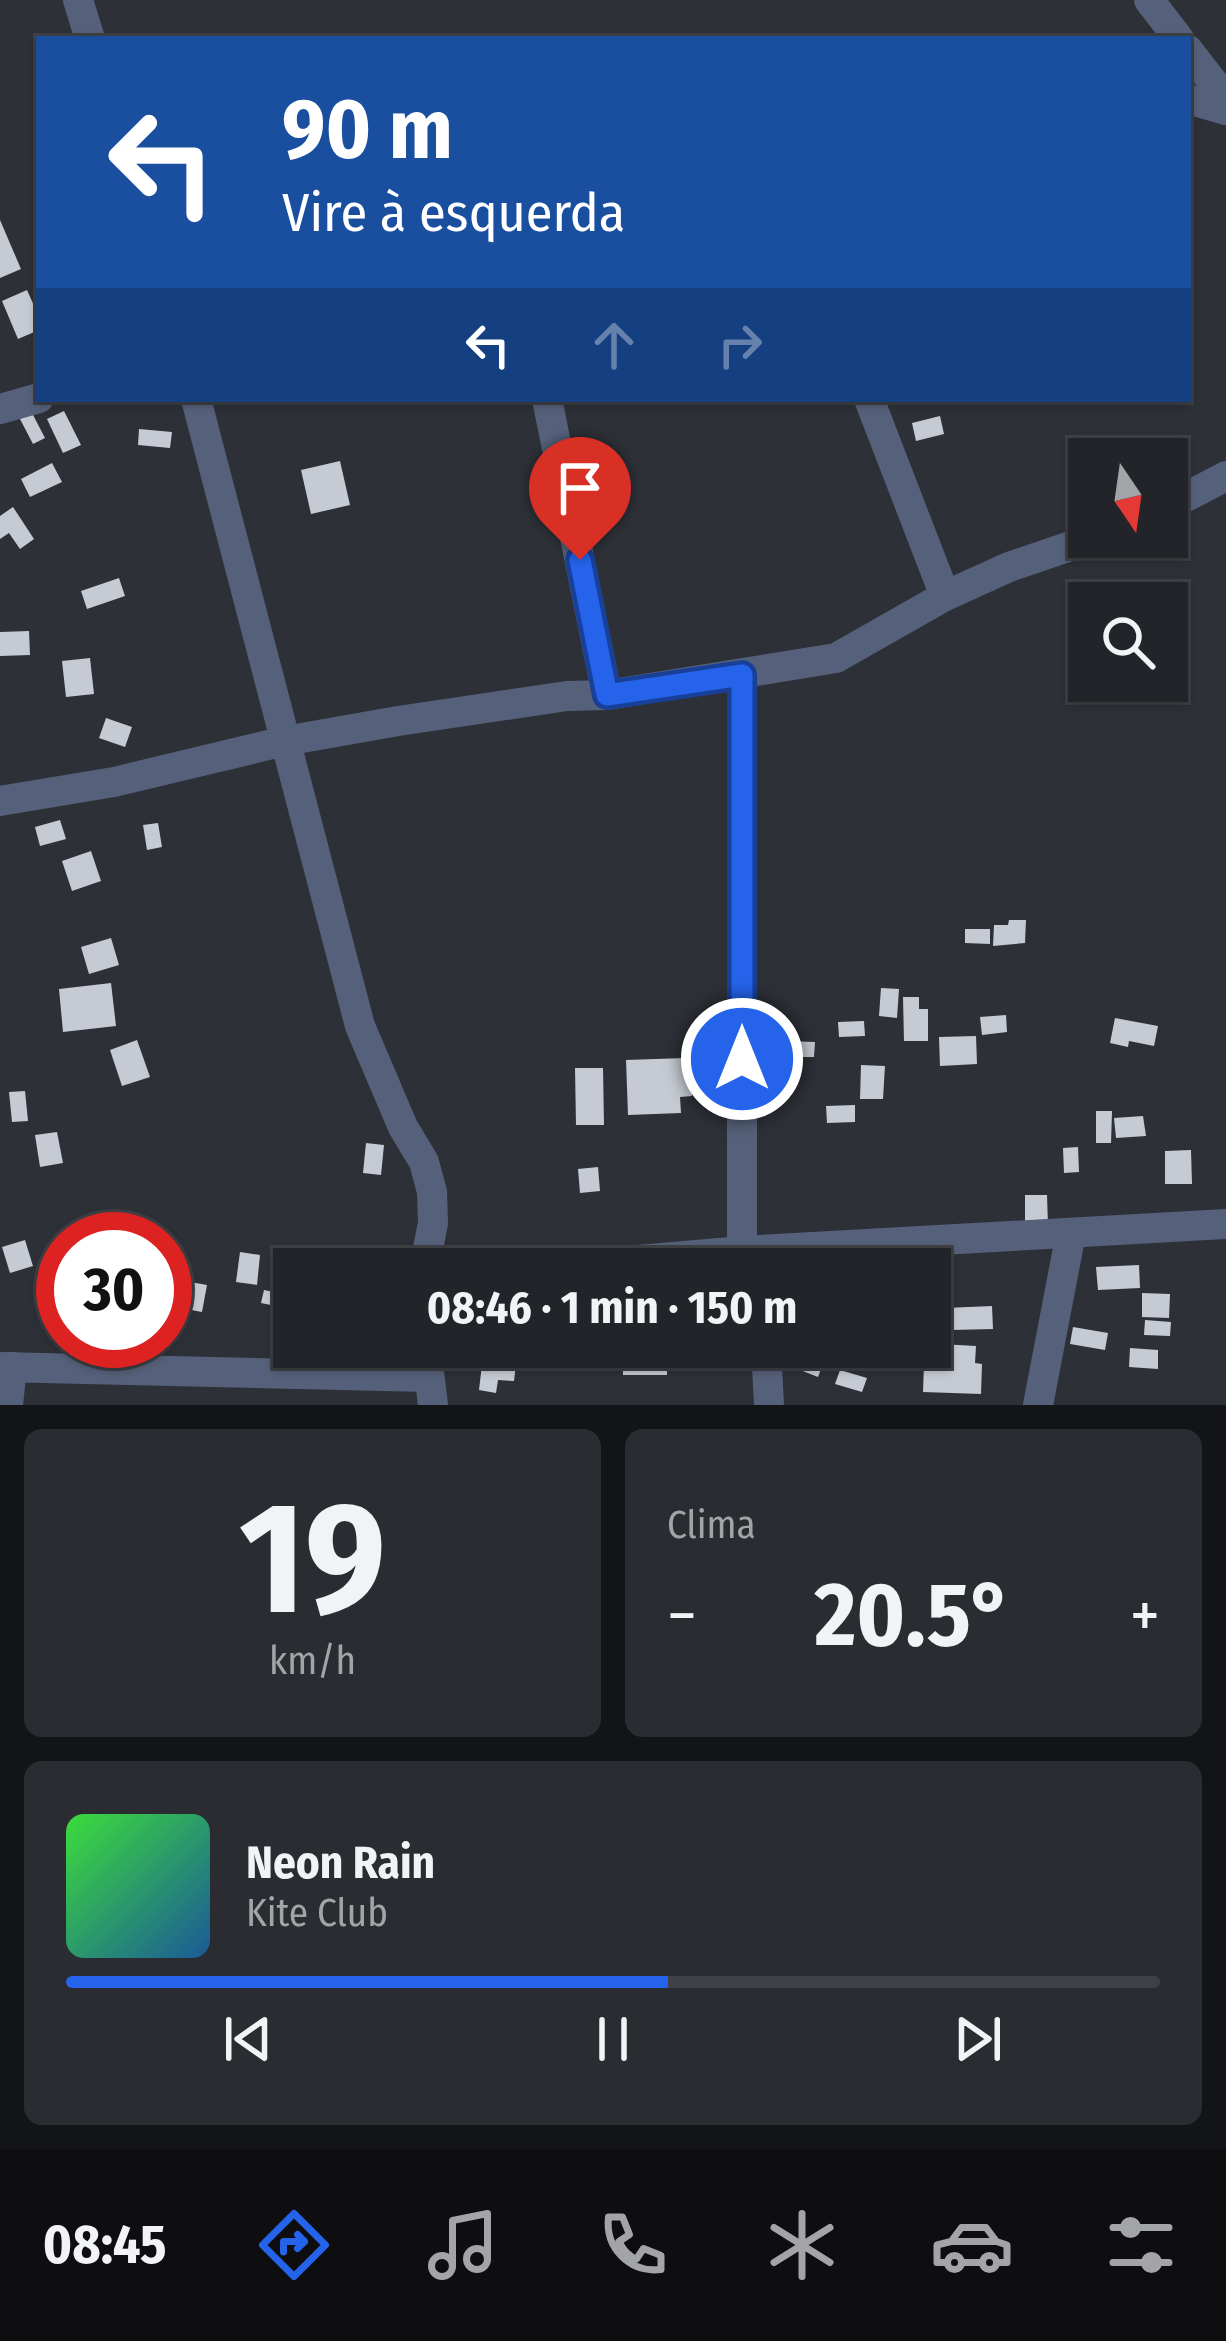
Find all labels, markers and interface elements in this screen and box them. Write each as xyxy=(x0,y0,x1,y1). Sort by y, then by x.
text: 90 m xyxy=(282,79,453,180)
icon: left xyxy=(84,84,240,240)
text: Vire à esquerda xyxy=(282,181,625,245)
icon: left xyxy=(455,312,521,378)
icon: ahead xyxy=(581,312,647,378)
icon: right xyxy=(707,312,773,378)
pin xyxy=(529,437,631,560)
north arrow xyxy=(1068,438,1188,558)
map controls xyxy=(1068,438,1188,702)
icon: arrive xyxy=(547,455,613,521)
button: search xyxy=(1068,582,1188,702)
position arrow xyxy=(679,996,805,1122)
speed limit sign: 30 xyxy=(36,1212,192,1368)
text: 08:46 · 1 min · 150 m xyxy=(427,1281,797,1335)
text: 19 xyxy=(239,1466,386,1653)
text: Clima xyxy=(667,1502,756,1548)
text: 20.5° xyxy=(815,1561,1012,1669)
text: − xyxy=(667,1576,697,1655)
text: + xyxy=(1130,1576,1160,1655)
text: km/h xyxy=(269,1638,356,1684)
text: Neon Rain xyxy=(246,1836,435,1890)
text: Kite Club xyxy=(246,1890,388,1936)
icon: previous xyxy=(215,2006,281,2072)
icon: pause xyxy=(580,2006,646,2072)
icon: next xyxy=(945,2006,1011,2072)
icon: directions xyxy=(252,2203,336,2287)
icon: music xyxy=(421,2203,505,2287)
icon: phone xyxy=(591,2203,675,2287)
icon: climate xyxy=(760,2203,844,2287)
icon: car xyxy=(930,2203,1014,2287)
icon: filters xyxy=(1099,2203,1183,2287)
text: 08:45 xyxy=(43,2213,167,2277)

